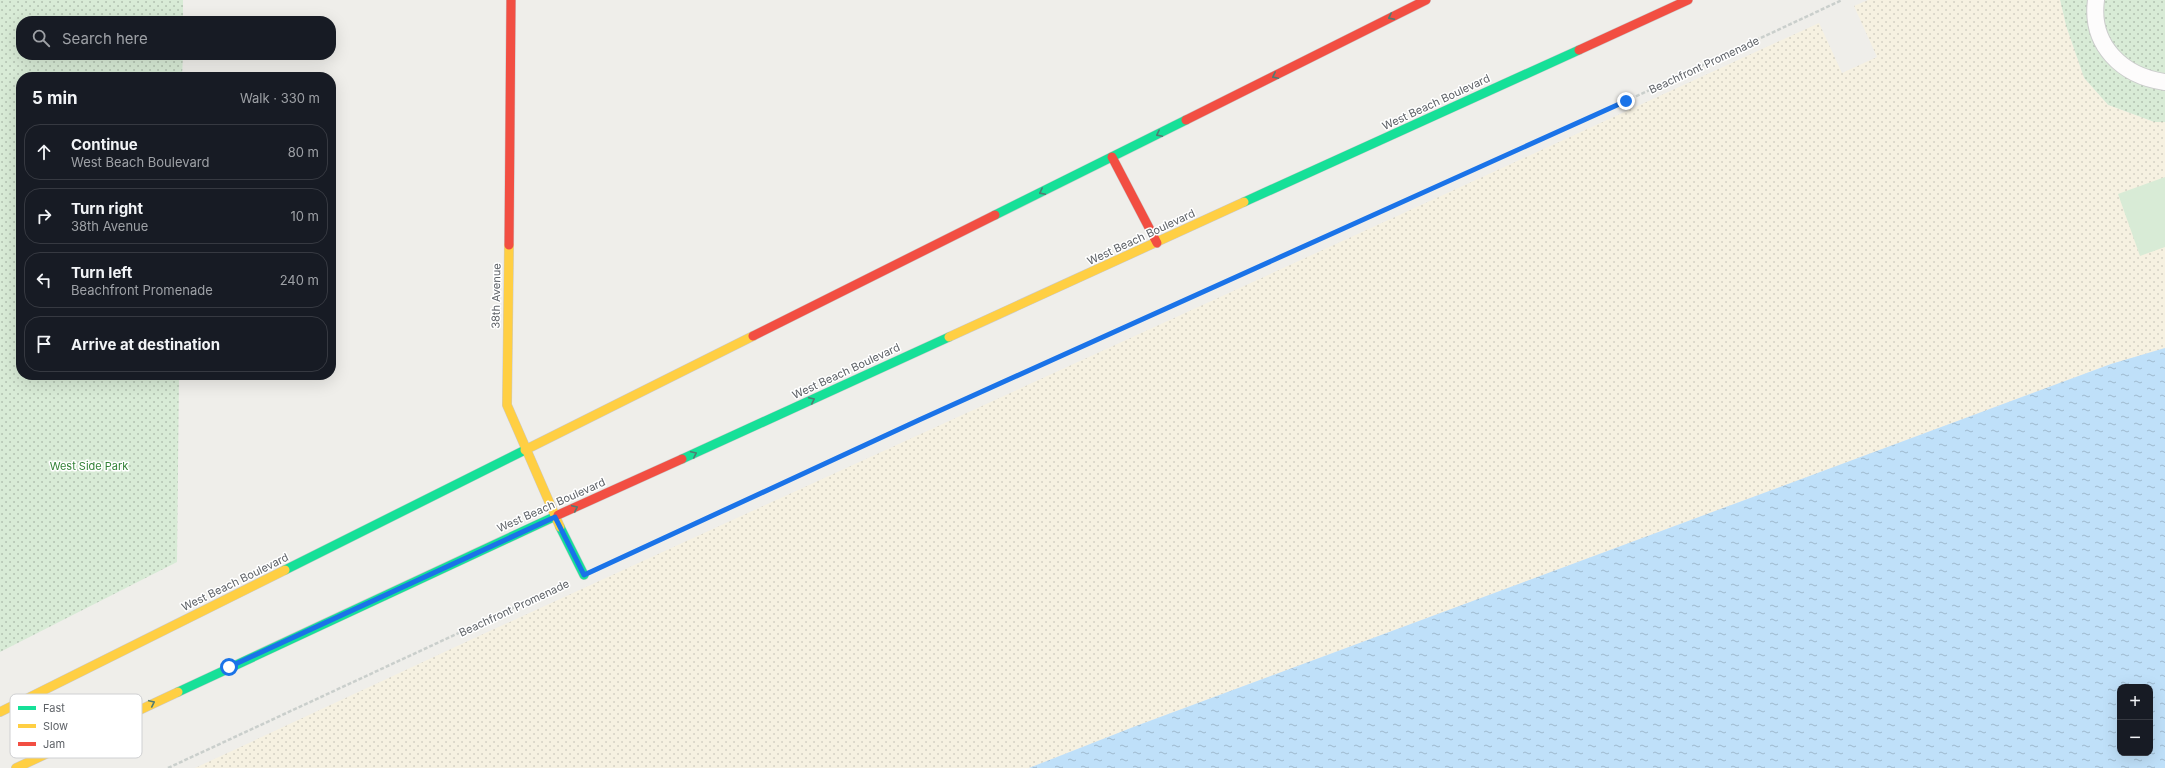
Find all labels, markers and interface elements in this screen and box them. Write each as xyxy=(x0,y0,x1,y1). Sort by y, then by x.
one-way arrow xyxy=(1388,13,1395,20)
search box xyxy=(16,16,336,60)
icon: search xyxy=(30,27,52,49)
text: Search here xyxy=(62,29,148,48)
street label: Beachfront Promenade xyxy=(1647,33,1761,97)
one-way arrow xyxy=(1272,71,1279,78)
street label: West Beach Boulevard xyxy=(1380,71,1492,133)
text: 5 min xyxy=(32,88,78,108)
text: Walk · 330 m xyxy=(240,90,320,106)
route end xyxy=(1617,92,1635,110)
one-way arrow xyxy=(1155,129,1163,137)
text: Continue xyxy=(71,135,138,154)
icon: ahead xyxy=(33,141,55,163)
text: 80 m xyxy=(288,144,319,160)
text: West Beach Boulevard xyxy=(71,154,209,170)
one-way arrow xyxy=(1039,187,1047,195)
text: Turn right xyxy=(71,199,143,218)
icon: right xyxy=(33,205,55,227)
street label: West Beach Boulevard xyxy=(1085,206,1197,268)
text: 10 m xyxy=(290,208,319,224)
text: 38th Avenue xyxy=(71,218,148,234)
text: Turn left xyxy=(71,263,132,282)
street label: 38th Avenue xyxy=(488,263,504,329)
icon: left xyxy=(33,269,55,291)
text: 240 m xyxy=(280,272,319,288)
text: Beachfront Promenade xyxy=(71,282,213,298)
icon: arrive xyxy=(33,333,55,355)
text: Arrive at destination xyxy=(71,335,220,354)
street label: West Beach Boulevard xyxy=(790,340,902,402)
one-way arrow xyxy=(807,397,815,405)
one-way arrow xyxy=(689,451,697,459)
park label: West Side Park xyxy=(50,459,128,473)
street label: West Beach Boulevard xyxy=(495,475,607,535)
one-way arrow xyxy=(571,505,579,513)
street label: West Beach Boulevard xyxy=(179,550,291,614)
street label: Beachfront Promenade xyxy=(457,576,571,640)
route start xyxy=(220,658,238,676)
map controls xyxy=(2117,684,2153,756)
button: + xyxy=(2117,684,2153,720)
legend xyxy=(10,694,142,758)
one-way arrow xyxy=(148,700,156,708)
text: Fast xyxy=(43,701,65,715)
text: Slow xyxy=(43,719,68,733)
button: − xyxy=(2117,720,2153,756)
text: Jam xyxy=(43,737,65,751)

